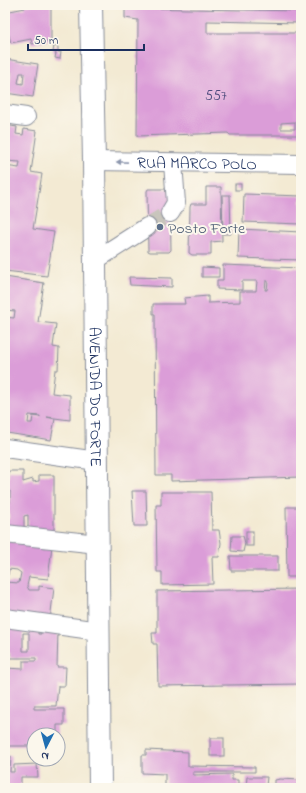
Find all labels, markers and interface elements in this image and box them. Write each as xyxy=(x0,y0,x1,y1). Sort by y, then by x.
scale bar xyxy=(28,26,144,52)
text: 50 m xyxy=(34,32,58,50)
house number: 557 xyxy=(205,86,227,107)
street label: RUA MARCO POLO xyxy=(137,152,257,177)
one-way arrow xyxy=(115,159,128,165)
place label: Posto Forte xyxy=(168,217,246,241)
marker: Posto Forte xyxy=(155,222,165,232)
street label: AVENIDA DO FORTE xyxy=(82,327,107,467)
north arrow xyxy=(26,727,66,767)
text: N xyxy=(41,748,50,764)

